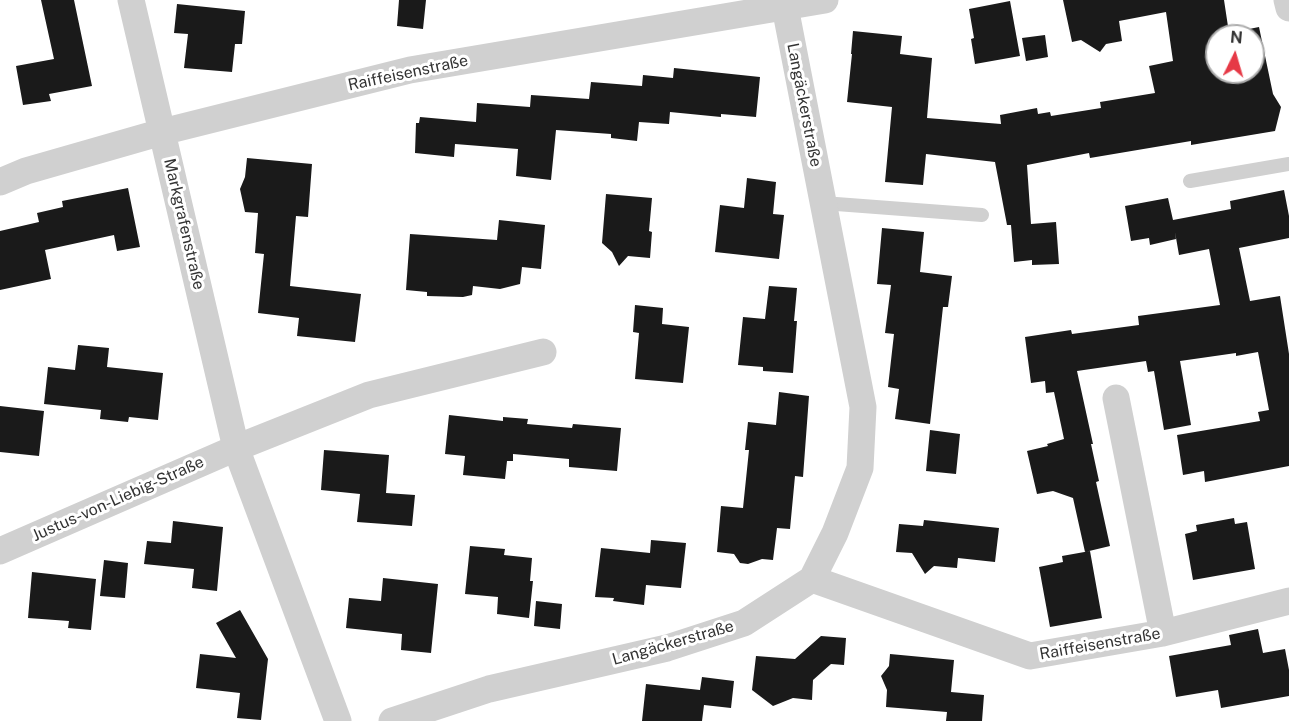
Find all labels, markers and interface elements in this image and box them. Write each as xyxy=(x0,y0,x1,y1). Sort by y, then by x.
north arrow xyxy=(1205,24,1265,84)
text: N xyxy=(1229,28,1243,48)
street label: Langäckerstraße xyxy=(783,42,825,168)
street label: Raiffeisenstraße xyxy=(346,51,470,95)
street label: Markgrafenstraße xyxy=(160,156,208,292)
street label: Justus-von-Liebig-Straße xyxy=(29,452,207,546)
street label: Langäckerstraße xyxy=(610,616,736,670)
street label: Raiffeisenstraße xyxy=(1038,624,1162,664)

